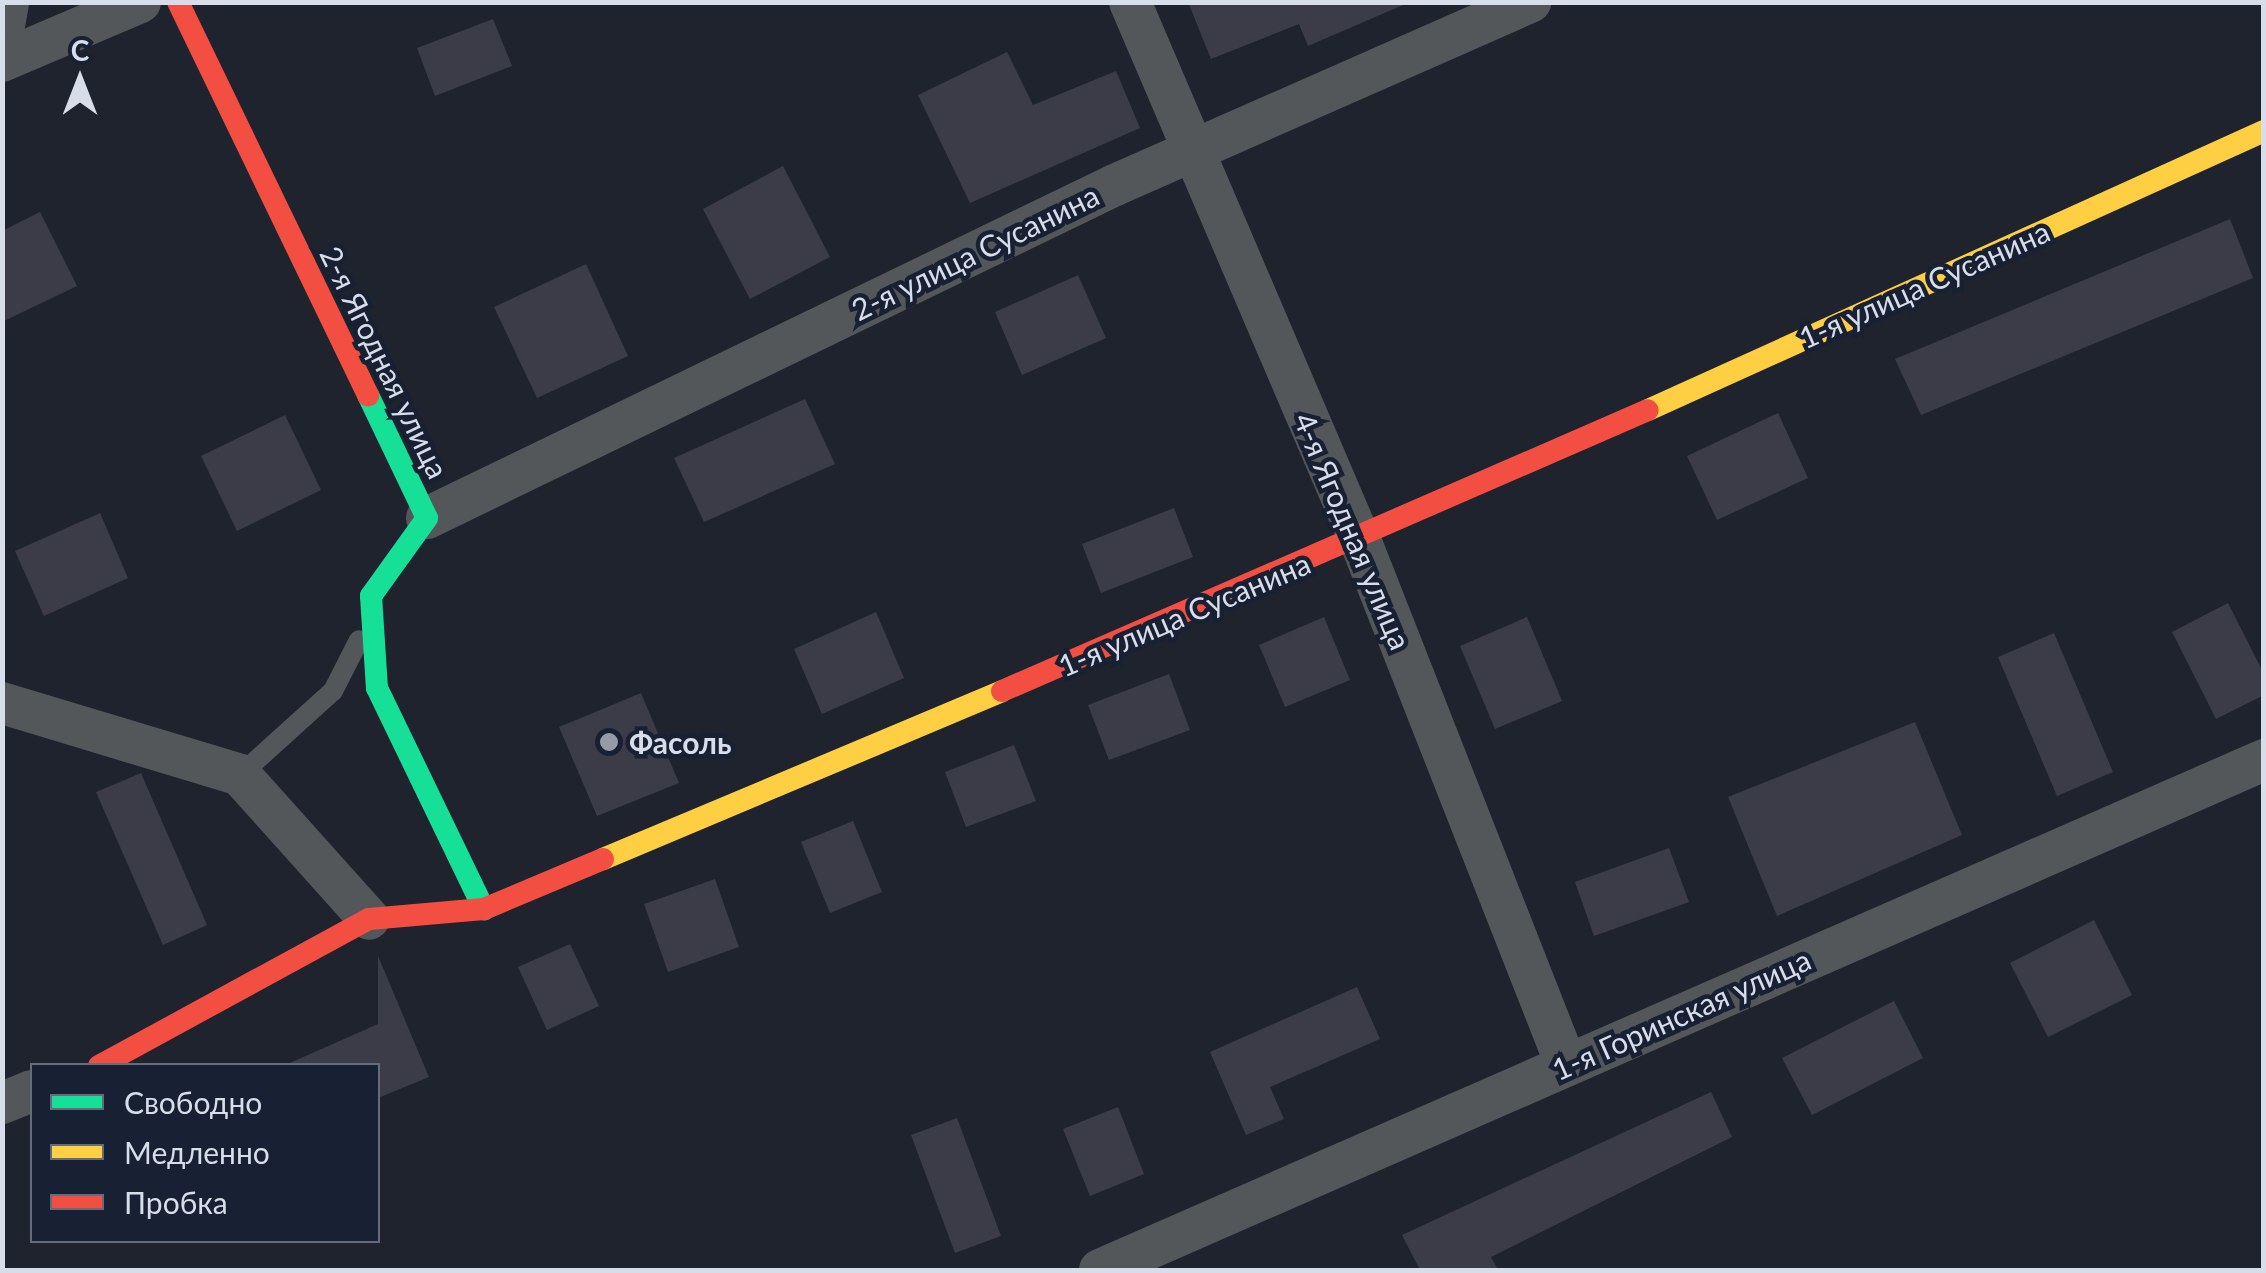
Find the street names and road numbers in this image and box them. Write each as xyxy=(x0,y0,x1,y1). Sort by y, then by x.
street label: 2-я улица Сусанина xyxy=(846,177,1104,327)
street label: 1-я улица Сусанина xyxy=(1793,213,2055,355)
street label: 2-я Ягодная улица xyxy=(313,240,457,484)
street label: 4-я Ягодная улица xyxy=(1287,407,1419,655)
street label: 1-я улица Сусанина xyxy=(1053,545,1315,683)
street label: 1-я Горинская улица xyxy=(1546,941,1816,1087)

